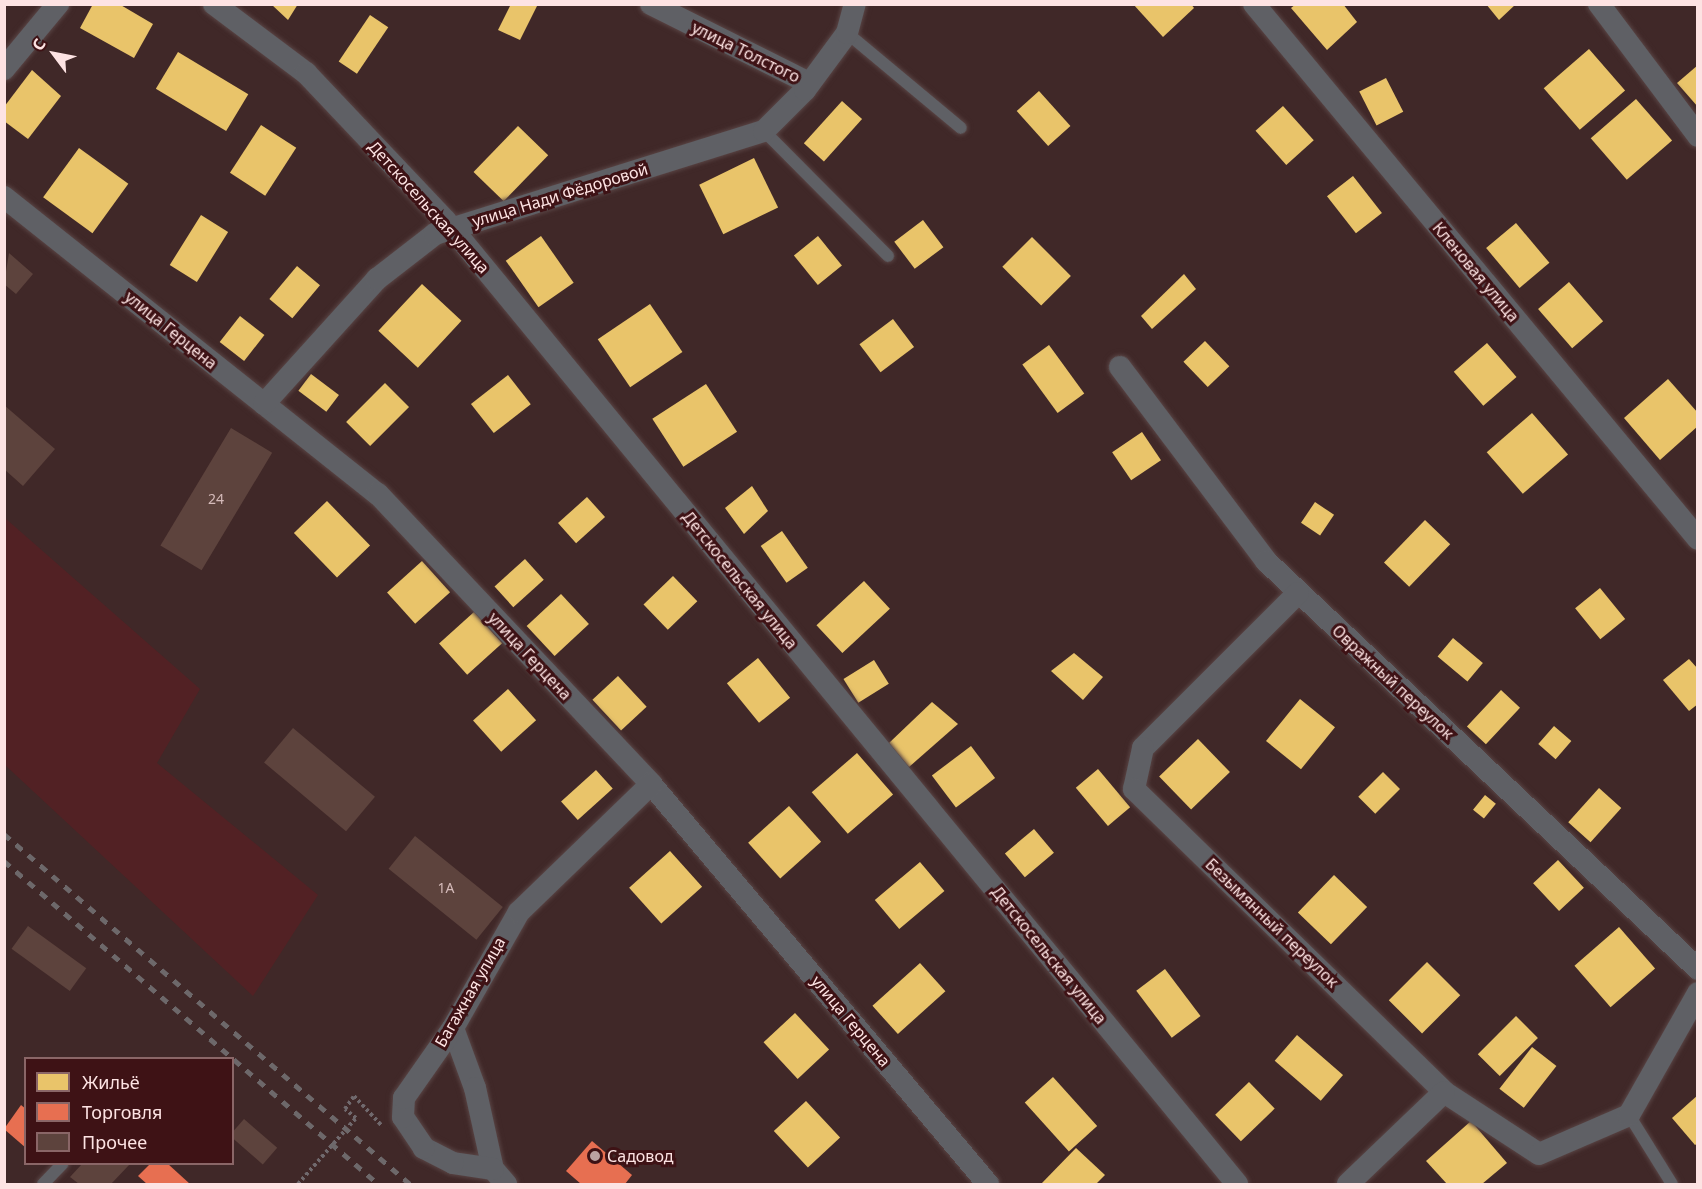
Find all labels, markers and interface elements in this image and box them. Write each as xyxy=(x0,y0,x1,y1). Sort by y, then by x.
street label: улица Толстого xyxy=(689,18,803,86)
north arrow xyxy=(24,24,84,84)
text: С xyxy=(27,34,51,55)
street label: Детскосельская улица xyxy=(364,137,494,277)
street label: улица Нади Фёдоровой xyxy=(470,159,650,231)
street label: Кленовая улица xyxy=(1429,218,1523,326)
street label: улица Герцена xyxy=(121,287,221,373)
house number: 24 xyxy=(208,491,224,507)
street label: Детскосельская улица xyxy=(679,507,801,653)
street label: улица Герцена xyxy=(484,608,576,704)
street label: Овражный переулок xyxy=(1328,621,1458,743)
street label: Безымянный переулок xyxy=(1202,855,1342,991)
house number: 1А xyxy=(438,880,454,896)
street label: Детскосельская улица xyxy=(988,882,1110,1028)
street label: Багажная улица xyxy=(431,934,509,1050)
street label: улица Герцена xyxy=(807,972,895,1070)
legend xyxy=(24,1057,234,1165)
text: Жильё xyxy=(82,1070,140,1094)
text: Торговля xyxy=(82,1100,162,1124)
text: Прочее xyxy=(82,1130,147,1154)
place label: Садовод xyxy=(607,1146,673,1166)
marker: Садовод xyxy=(588,1149,602,1163)

